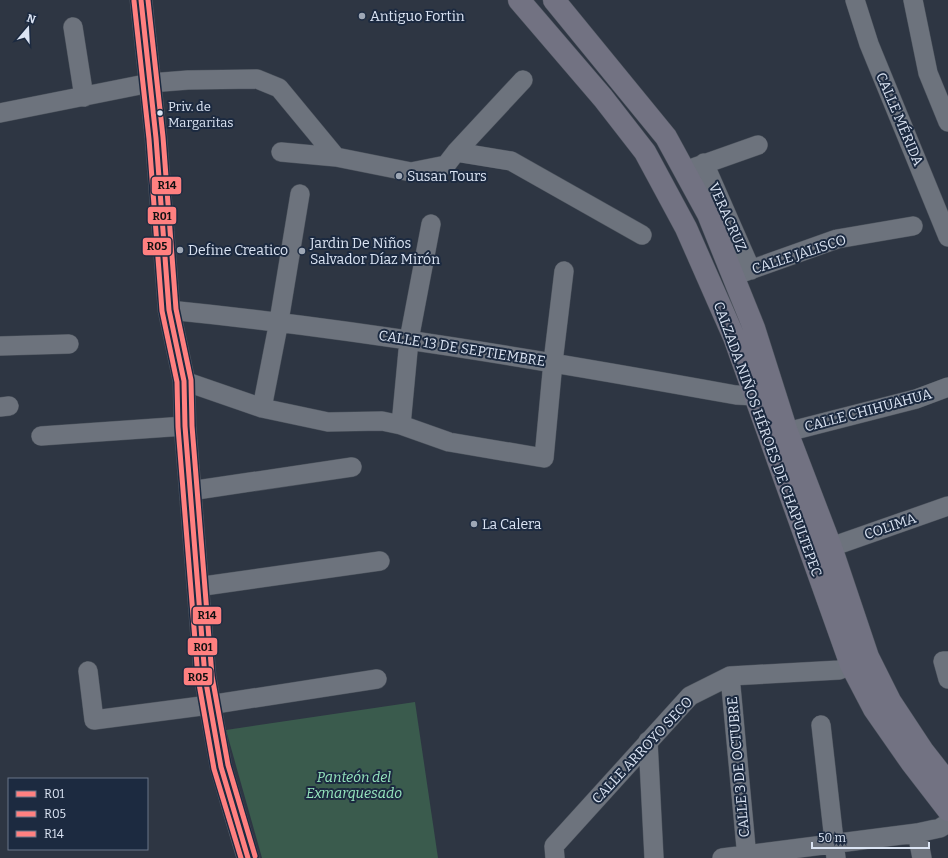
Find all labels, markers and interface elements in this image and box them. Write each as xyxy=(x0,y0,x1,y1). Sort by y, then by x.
north arrow xyxy=(8,8,48,48)
place label: Antiguo Fortin xyxy=(370,8,465,25)
text: N xyxy=(25,11,38,27)
marker: Antiguo Fortin xyxy=(357,11,367,21)
street label: CALLE MÉRIDA xyxy=(872,69,928,169)
place label: Priv. de Margaritas xyxy=(168,99,234,130)
marker: Priv. de Margaritas xyxy=(155,108,165,118)
place label: Susan Tours xyxy=(407,168,487,185)
marker: Susan Tours xyxy=(394,171,404,181)
line badge: R14 xyxy=(151,176,182,195)
text: R14 xyxy=(158,179,177,192)
street label: VERACRUZ xyxy=(705,180,750,254)
line badge: R01 xyxy=(147,206,177,225)
text: R01 xyxy=(152,210,172,223)
street label: CALLE JALISCO xyxy=(750,231,849,278)
place label: Jardin De Niños Salvador Díaz Mirón xyxy=(309,235,440,268)
line badge: R05 xyxy=(142,237,172,256)
text: R05 xyxy=(147,240,167,253)
place label: Define Creatico xyxy=(188,242,288,259)
marker: Define Creatico xyxy=(175,245,185,255)
marker: Jardin De Niños Salvador Díaz Mirón xyxy=(297,246,307,256)
street label: CALZADA NIÑOS HÉROES DE CHAPULTEPEC xyxy=(710,299,826,579)
street label: CALLE 13 DE SEPTIEMBRE xyxy=(377,327,547,370)
street label: CALLE CHIHUAHUA xyxy=(803,385,934,436)
street label: COLIMA xyxy=(862,510,918,543)
place label: La Calera xyxy=(482,516,542,533)
marker: La Calera xyxy=(469,519,479,529)
line badge: R14 xyxy=(192,606,222,625)
text: R14 xyxy=(198,609,217,622)
line badge: R01 xyxy=(187,637,218,656)
text: R01 xyxy=(193,641,213,654)
line badge: R05 xyxy=(183,667,213,686)
text: R05 xyxy=(188,671,208,684)
street label: CALLE ARROYO SECO xyxy=(588,693,696,807)
street label: CALLE 3 DE OCTUBRE xyxy=(724,696,753,838)
park label: Panteón del Exmarquesado xyxy=(306,769,402,802)
legend xyxy=(8,778,148,850)
text: R01 xyxy=(44,787,65,801)
text: R05 xyxy=(44,807,66,821)
scale bar xyxy=(812,824,929,850)
text: R14 xyxy=(44,827,64,841)
text: 50 m xyxy=(818,831,847,845)

